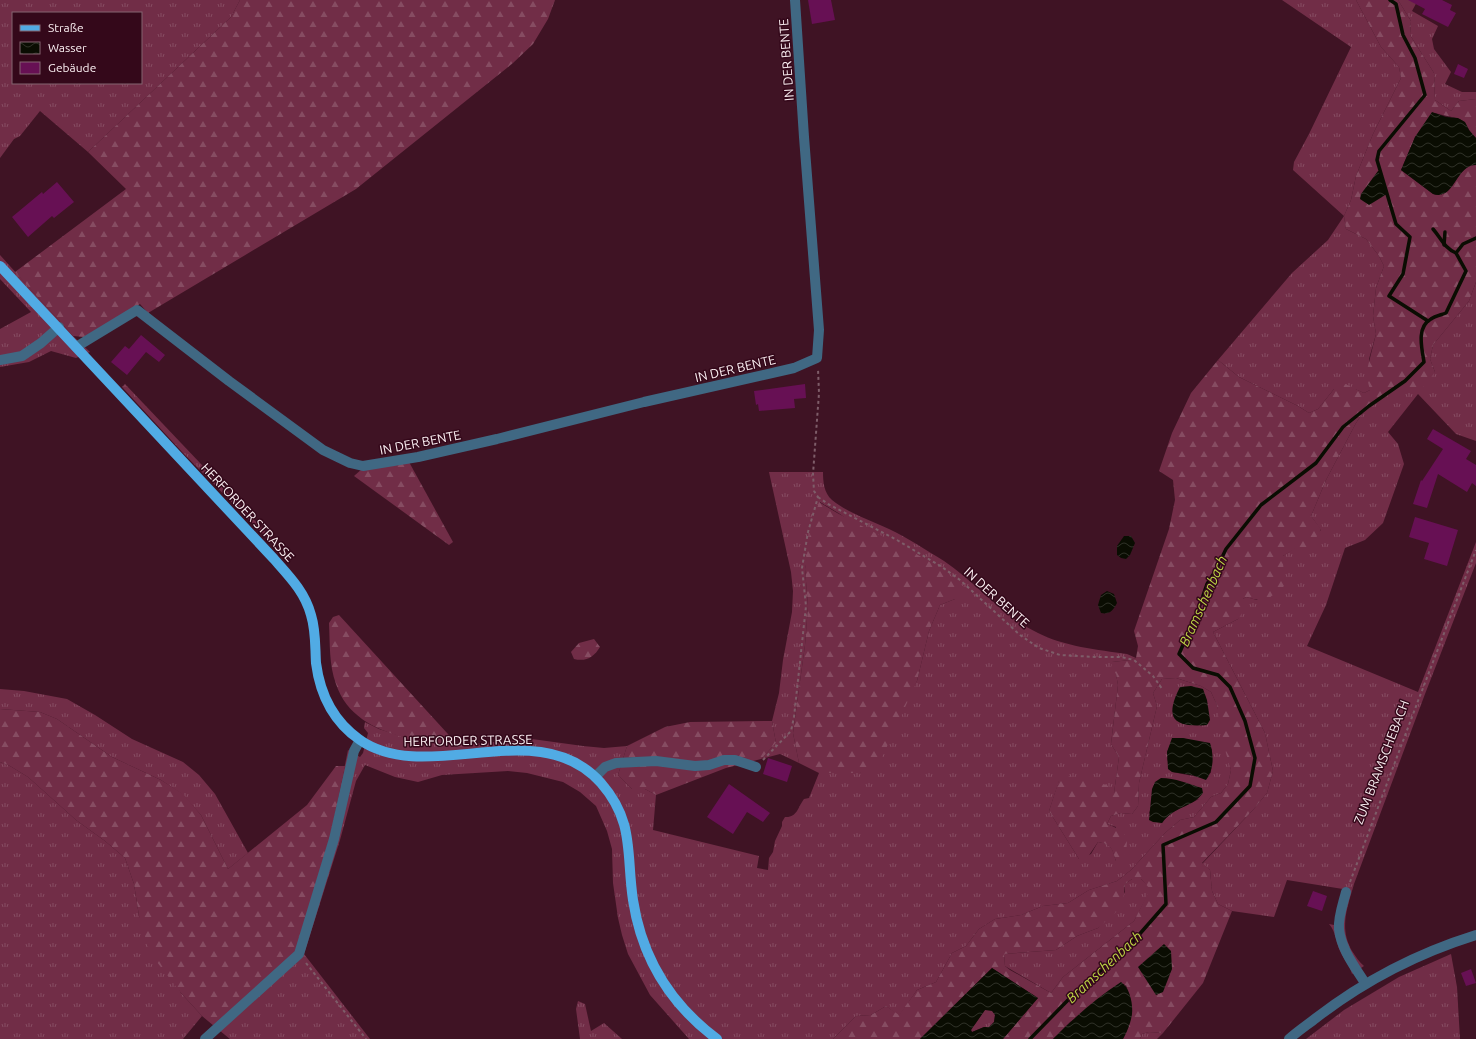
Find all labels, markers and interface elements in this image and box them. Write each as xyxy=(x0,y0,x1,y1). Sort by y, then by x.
legend xyxy=(12,12,142,84)
street label: IN DER BENTE xyxy=(776,18,796,102)
text: Straße xyxy=(48,21,84,34)
text: Wasser xyxy=(48,41,87,54)
text: Gebäude xyxy=(48,61,96,74)
street label: IN DER BENTE xyxy=(693,352,777,384)
street label: IN DER BENTE xyxy=(378,427,462,457)
street label: HERFORDER STRASSE xyxy=(199,460,297,564)
water label: Bramschenbach xyxy=(1176,553,1230,649)
street label: IN DER BENTE xyxy=(962,564,1032,630)
street label: ZUM BRAMSCHEBACH xyxy=(1351,698,1411,826)
street label: HERFORDER STRASSE xyxy=(403,732,533,748)
water label: Bramschenbach xyxy=(1063,928,1145,1006)

